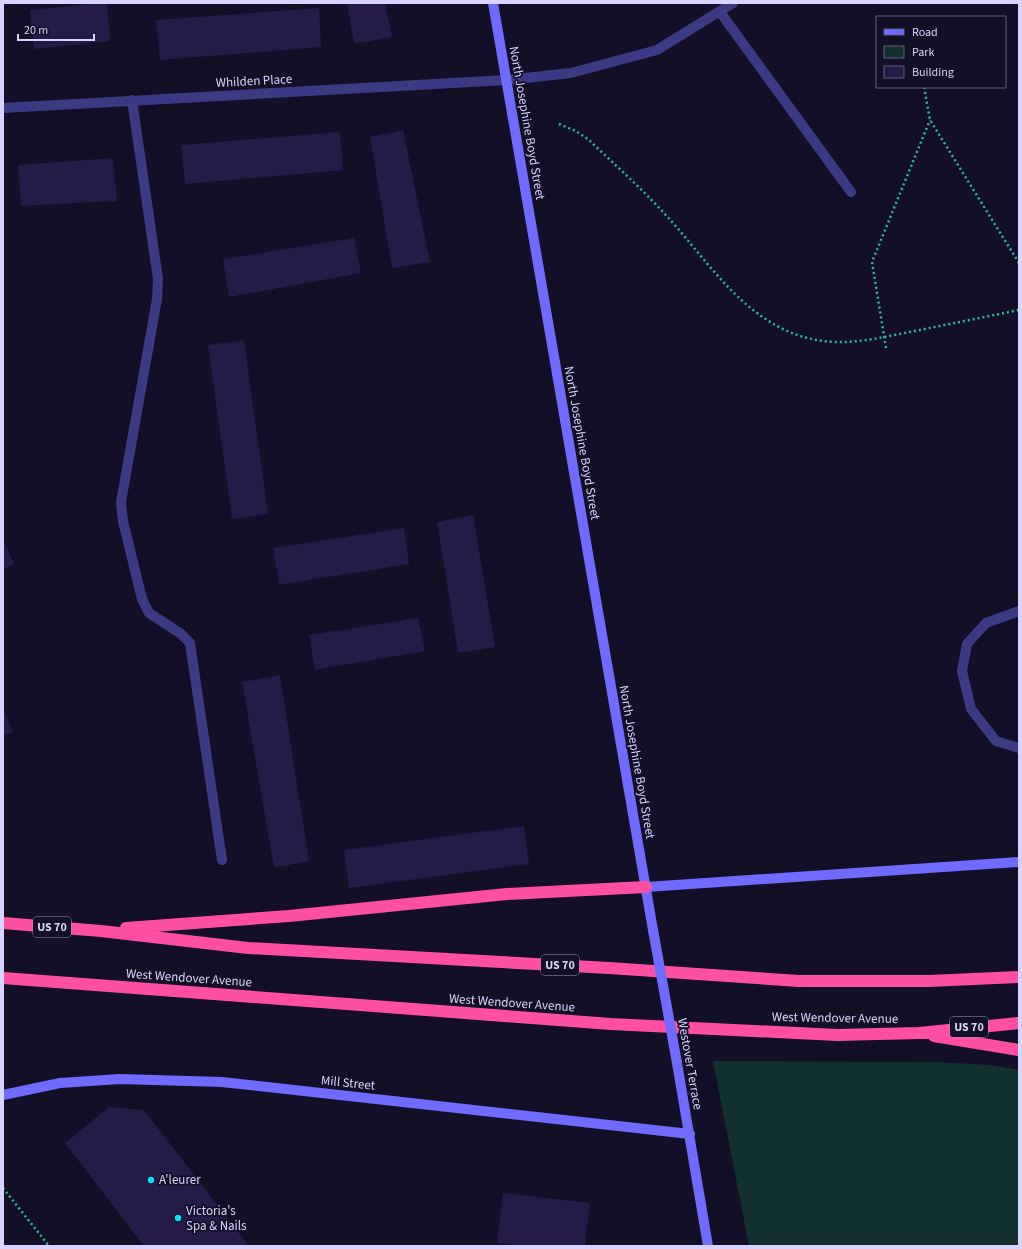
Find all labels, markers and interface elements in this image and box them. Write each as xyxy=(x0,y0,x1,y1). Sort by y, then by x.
scale bar xyxy=(18,16,94,42)
legend xyxy=(876,16,1006,88)
text: 20 m xyxy=(24,22,48,39)
text: Road xyxy=(912,24,938,41)
text: Park xyxy=(912,44,934,61)
street label: North Josephine Boyd Street xyxy=(505,45,550,202)
text: Building xyxy=(912,64,954,81)
street label: Whilden Place xyxy=(215,70,293,92)
street label: North Josephine Boyd Street xyxy=(560,365,605,522)
street label: North Josephine Boyd Street xyxy=(615,684,660,841)
road number: US 70 xyxy=(33,917,71,937)
road number: US 70 xyxy=(541,955,579,975)
street label: West Wendover Avenue xyxy=(125,965,253,991)
street label: West Wendover Avenue xyxy=(448,990,576,1016)
street label: West Wendover Avenue xyxy=(772,1008,898,1028)
street label: Westover Terrace xyxy=(673,1017,707,1111)
road number: US 70 xyxy=(950,1017,988,1037)
street label: Mill Street xyxy=(320,1071,377,1095)
place label: A'leurer xyxy=(159,1171,201,1189)
marker: A'leurer xyxy=(146,1175,156,1185)
place label: Victoria's Spa & Nails xyxy=(186,1202,247,1235)
marker: Victoria's Spa & Nails xyxy=(173,1213,183,1223)

